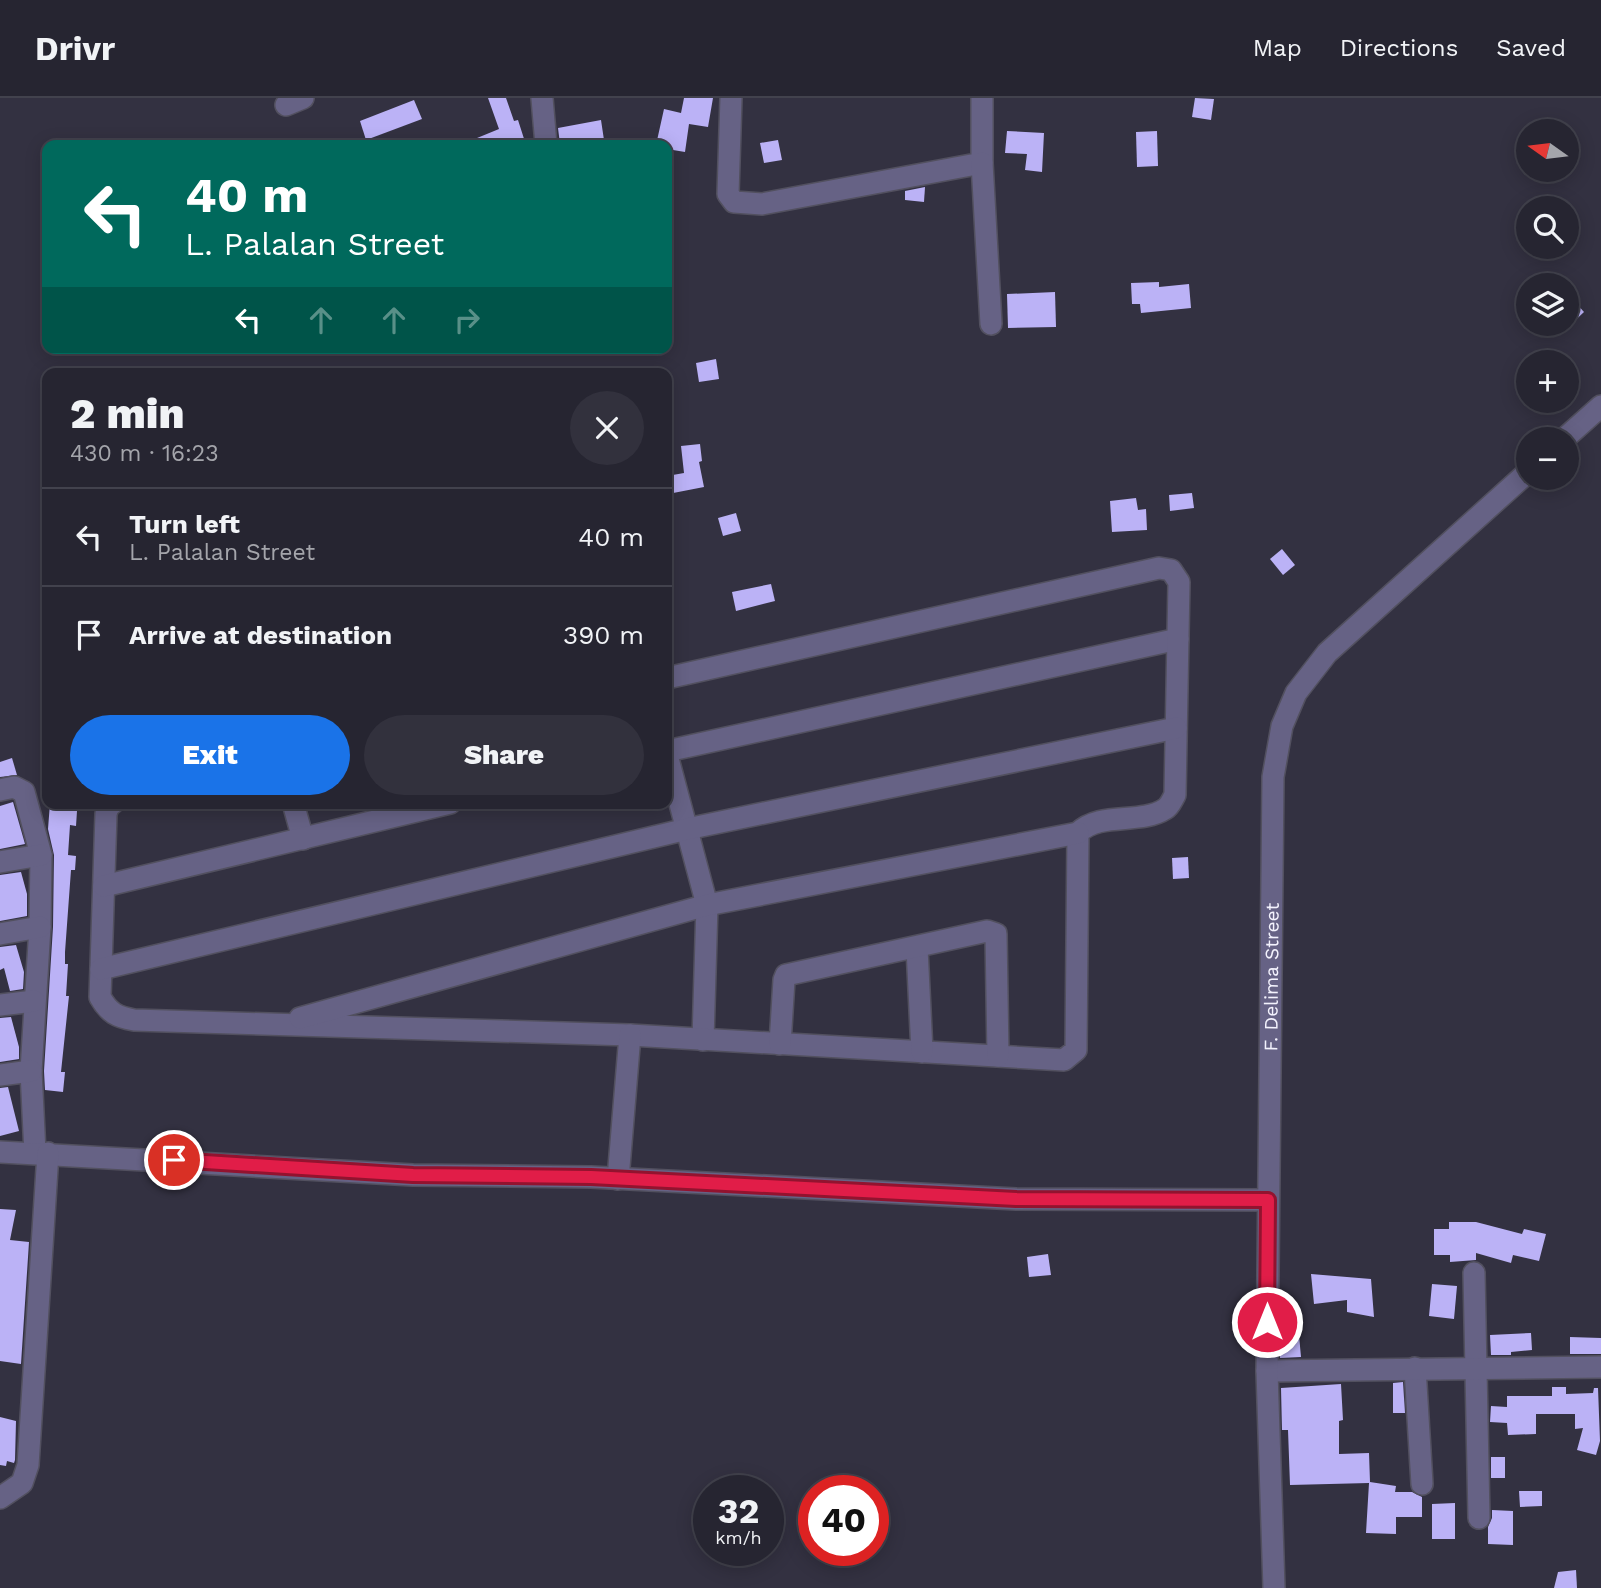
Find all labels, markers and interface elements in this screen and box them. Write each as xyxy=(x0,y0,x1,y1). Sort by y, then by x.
text: Drivr xyxy=(35,29,115,68)
text: Map xyxy=(1253,34,1302,62)
text: Directions xyxy=(1340,34,1458,62)
text: Saved xyxy=(1496,34,1566,62)
north arrow xyxy=(1516,119,1578,182)
map controls xyxy=(1516,119,1579,490)
text: 40 m xyxy=(185,166,308,224)
icon: left xyxy=(70,168,161,259)
button: search xyxy=(1516,196,1579,259)
text: L. Palalan Street xyxy=(185,225,444,263)
button: layers xyxy=(1516,273,1579,336)
icon: left xyxy=(229,301,267,339)
icon: ahead xyxy=(302,301,340,339)
icon: ahead xyxy=(375,301,413,339)
icon: right xyxy=(448,301,486,339)
button: + xyxy=(1516,350,1579,413)
text: 2 min xyxy=(70,389,184,438)
button: close xyxy=(570,391,644,465)
button: − xyxy=(1516,427,1579,490)
text: 430 m · 16:23 xyxy=(70,440,219,467)
text: Turn left xyxy=(129,509,240,539)
icon: left xyxy=(70,518,108,556)
text: 40 m xyxy=(578,522,644,552)
text: L. Palalan Street xyxy=(129,539,315,566)
icon: arrive xyxy=(70,616,108,654)
text: Arrive at destination xyxy=(129,620,392,650)
text: 390 m xyxy=(563,620,644,650)
button: Exit xyxy=(70,715,350,795)
button: Share xyxy=(364,715,644,795)
street label: F. Delima Street xyxy=(1259,903,1283,1052)
pin xyxy=(144,1130,204,1190)
icon: arrive xyxy=(155,1141,193,1179)
position arrow xyxy=(1230,1285,1304,1359)
speed limit sign: 40 xyxy=(798,1475,889,1566)
text: 32 xyxy=(718,1490,759,1532)
text: km/h xyxy=(715,1527,762,1548)

